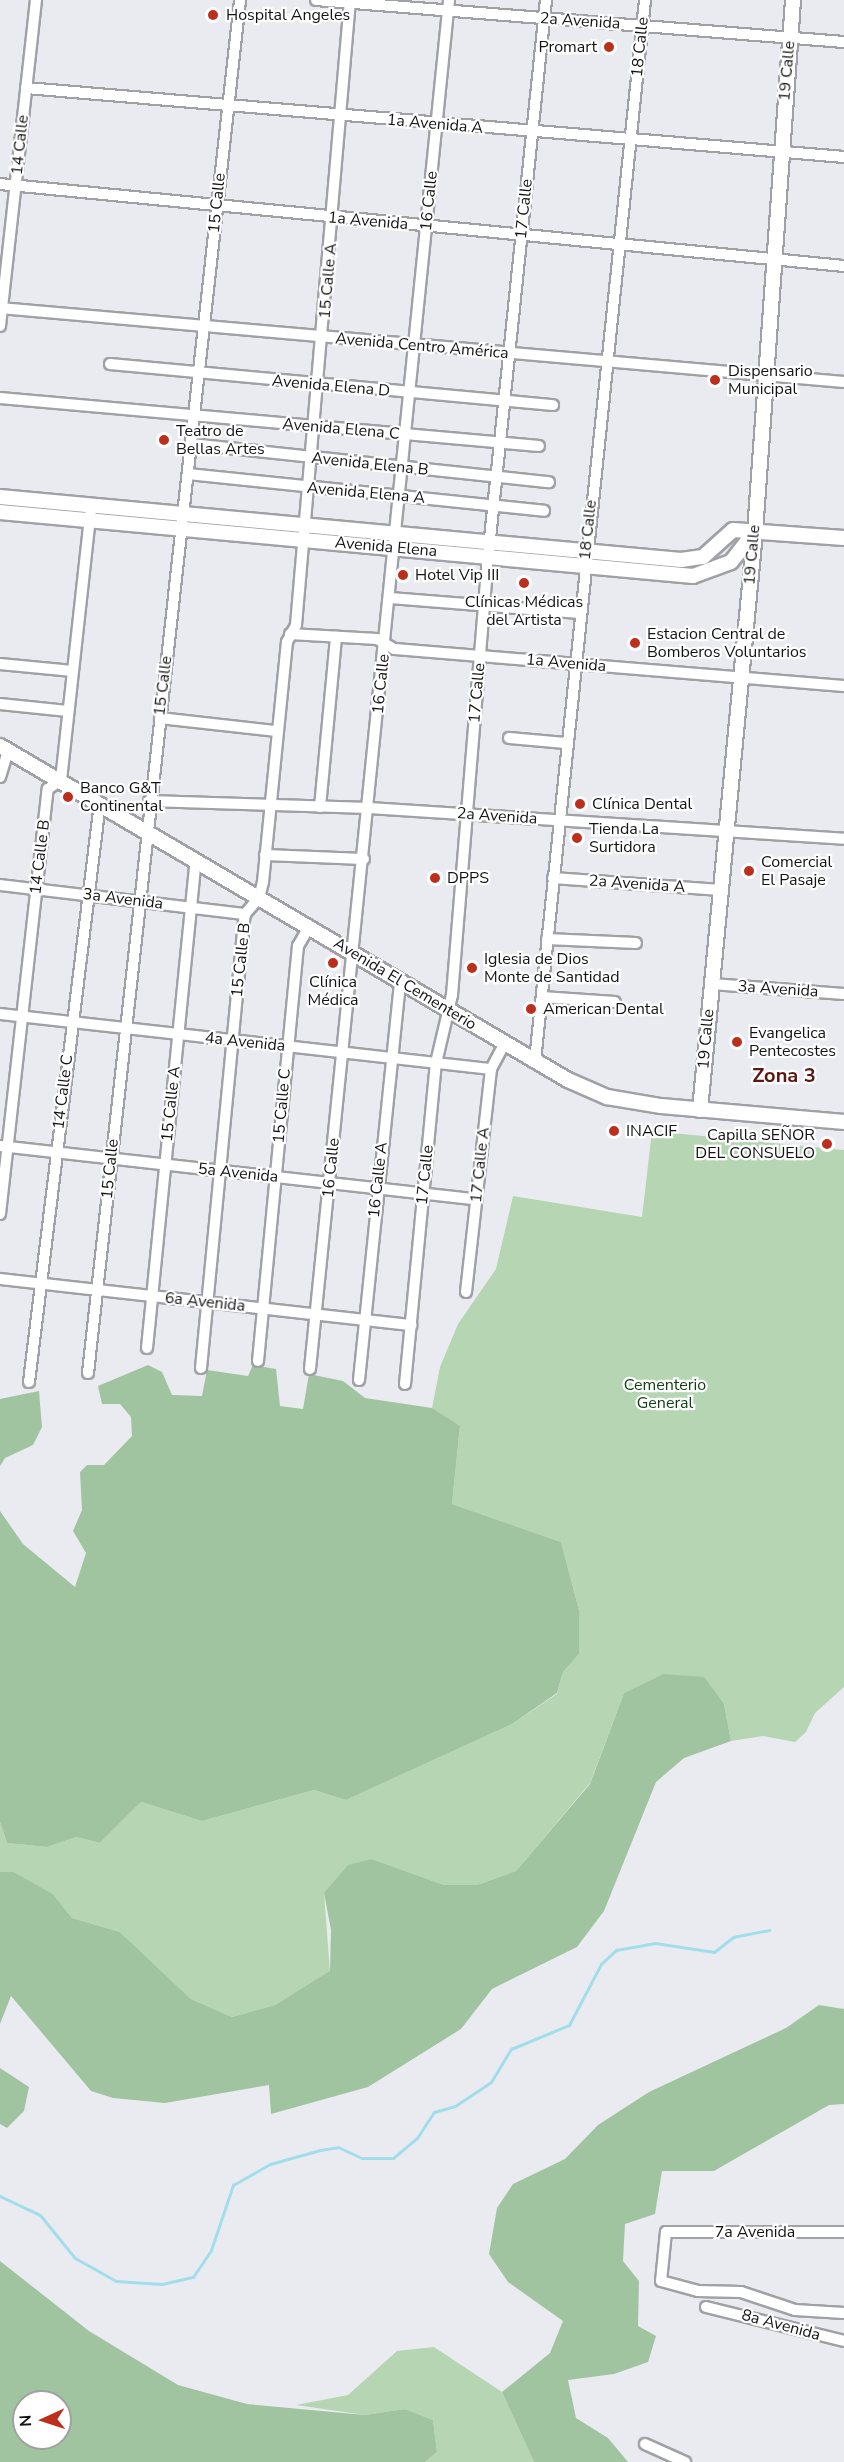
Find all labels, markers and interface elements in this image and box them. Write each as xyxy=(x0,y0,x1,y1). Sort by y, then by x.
place label: Hospital Angeles xyxy=(226,5,350,25)
marker: Hospital Angeles xyxy=(204,6,222,24)
street label: 2a Avenida xyxy=(539,9,621,33)
street label: 18 Calle xyxy=(627,16,653,78)
place label: Promart xyxy=(539,37,597,57)
marker: Promart xyxy=(602,40,616,54)
street label: 19 Calle xyxy=(775,40,799,102)
street label: 1a Avenida A xyxy=(386,110,484,138)
street label: 14 Calle xyxy=(7,114,33,176)
street label: 16 Calle xyxy=(416,170,442,232)
street label: 15 Calle xyxy=(204,172,230,234)
street label: 17 Calle xyxy=(511,178,537,240)
street label: 1a Avenida xyxy=(327,208,409,234)
street label: 15 Calle A xyxy=(315,242,341,320)
street label: Avenida Centro América xyxy=(335,329,509,363)
place label: Dispensario Municipal xyxy=(728,361,813,399)
street label: Avenida Elena D xyxy=(271,371,391,401)
marker: Dispensario Municipal xyxy=(706,371,724,389)
street label: Avenida Elena C xyxy=(282,414,400,444)
place label: Teatro de Bellas Artes xyxy=(176,421,265,459)
marker: Teatro de Bellas Artes xyxy=(157,433,171,447)
street label: Avenida Elena B xyxy=(311,448,429,480)
street label: Avenida Elena A xyxy=(306,478,426,508)
street label: 18 Calle xyxy=(575,499,601,561)
street label: 19 Calle xyxy=(740,524,764,586)
street label: Avenida Elena xyxy=(334,533,438,561)
place label: Hotel Vip III xyxy=(415,565,499,585)
marker: Hotel Vip III xyxy=(396,568,410,582)
marker: Clínicas Médicas del Artista xyxy=(517,576,531,590)
place label: Clínicas Médicas del Artista xyxy=(465,592,583,630)
place label: Estacion Central de Bomberos Voluntarios xyxy=(647,624,806,662)
marker: Estacion Central de Bomberos Voluntarios xyxy=(628,636,642,650)
street label: 1a Avenida xyxy=(525,650,607,676)
street label: 16 Calle xyxy=(368,653,394,715)
street label: 15 Calle xyxy=(150,655,176,717)
street label: 17 Calle xyxy=(465,662,489,724)
place label: Banco G&T Continental xyxy=(80,778,163,816)
marker: Banco G&T Continental xyxy=(61,790,75,804)
place label: Clínica Dental xyxy=(592,794,692,814)
marker: Clínica Dental xyxy=(573,797,587,811)
street label: 2a Avenida xyxy=(456,804,538,828)
street label: 14 Calle B xyxy=(26,819,54,895)
place label: Tienda La Surtidora xyxy=(589,819,659,857)
marker: Tienda La Surtidora xyxy=(570,831,584,845)
place label: Comercial El Pasaje xyxy=(761,852,832,890)
marker: Comercial El Pasaje xyxy=(742,864,756,878)
place label: DPPS xyxy=(447,868,489,888)
marker: DPPS xyxy=(428,871,442,885)
street label: 2a Avenida A xyxy=(588,871,686,897)
street label: 3a Avenida xyxy=(82,885,164,913)
street label: 15 Calle B xyxy=(228,922,254,998)
street label: Avenida El Cementerio xyxy=(330,934,480,1034)
place label: Iglesia de Dios Monte de Santidad xyxy=(484,949,620,987)
marker: Clínica Médica xyxy=(326,956,340,970)
marker: Iglesia de Dios Monte de Santidad xyxy=(465,961,479,975)
place label: Clínica Médica xyxy=(307,972,359,1010)
street label: 3a Avenida xyxy=(737,977,819,1001)
place label: American Dental xyxy=(543,999,664,1019)
marker: American Dental xyxy=(524,1002,538,1016)
street label: 19 Calle xyxy=(694,1008,718,1070)
place label: Evangelica Pentecostes xyxy=(749,1023,836,1061)
street label: 4a Avenida xyxy=(204,1028,286,1056)
marker: Evangelica Pentecostes xyxy=(730,1035,744,1049)
street label: 14 Calle C xyxy=(49,1054,77,1130)
district label: Zona 3 xyxy=(752,1063,816,1087)
street label: 15 Calle A xyxy=(157,1065,185,1143)
street label: 15 Calle C xyxy=(269,1068,295,1144)
place label: INACIF xyxy=(626,1121,677,1141)
marker: INACIF xyxy=(607,1124,621,1138)
place label: Capilla SEÑOR DEL CONSUELO xyxy=(695,1125,815,1163)
street label: 17 Calle A xyxy=(466,1126,494,1204)
street label: 16 Calle xyxy=(318,1137,344,1199)
marker: Capilla SEÑOR DEL CONSUELO xyxy=(820,1137,834,1151)
street label: 15 Calle xyxy=(97,1138,123,1200)
street label: 16 Calle A xyxy=(364,1141,392,1219)
street label: 17 Calle xyxy=(412,1144,438,1206)
street label: 5a Avenida xyxy=(197,1159,279,1187)
street label: 6a Avenida xyxy=(164,1288,246,1316)
park label: Cementerio General xyxy=(624,1375,706,1413)
street label: 7a Avenida xyxy=(715,2222,795,2242)
street label: 8a Avenida xyxy=(740,2305,822,2345)
north arrow xyxy=(12,2390,72,2450)
text: N xyxy=(15,2414,37,2427)

